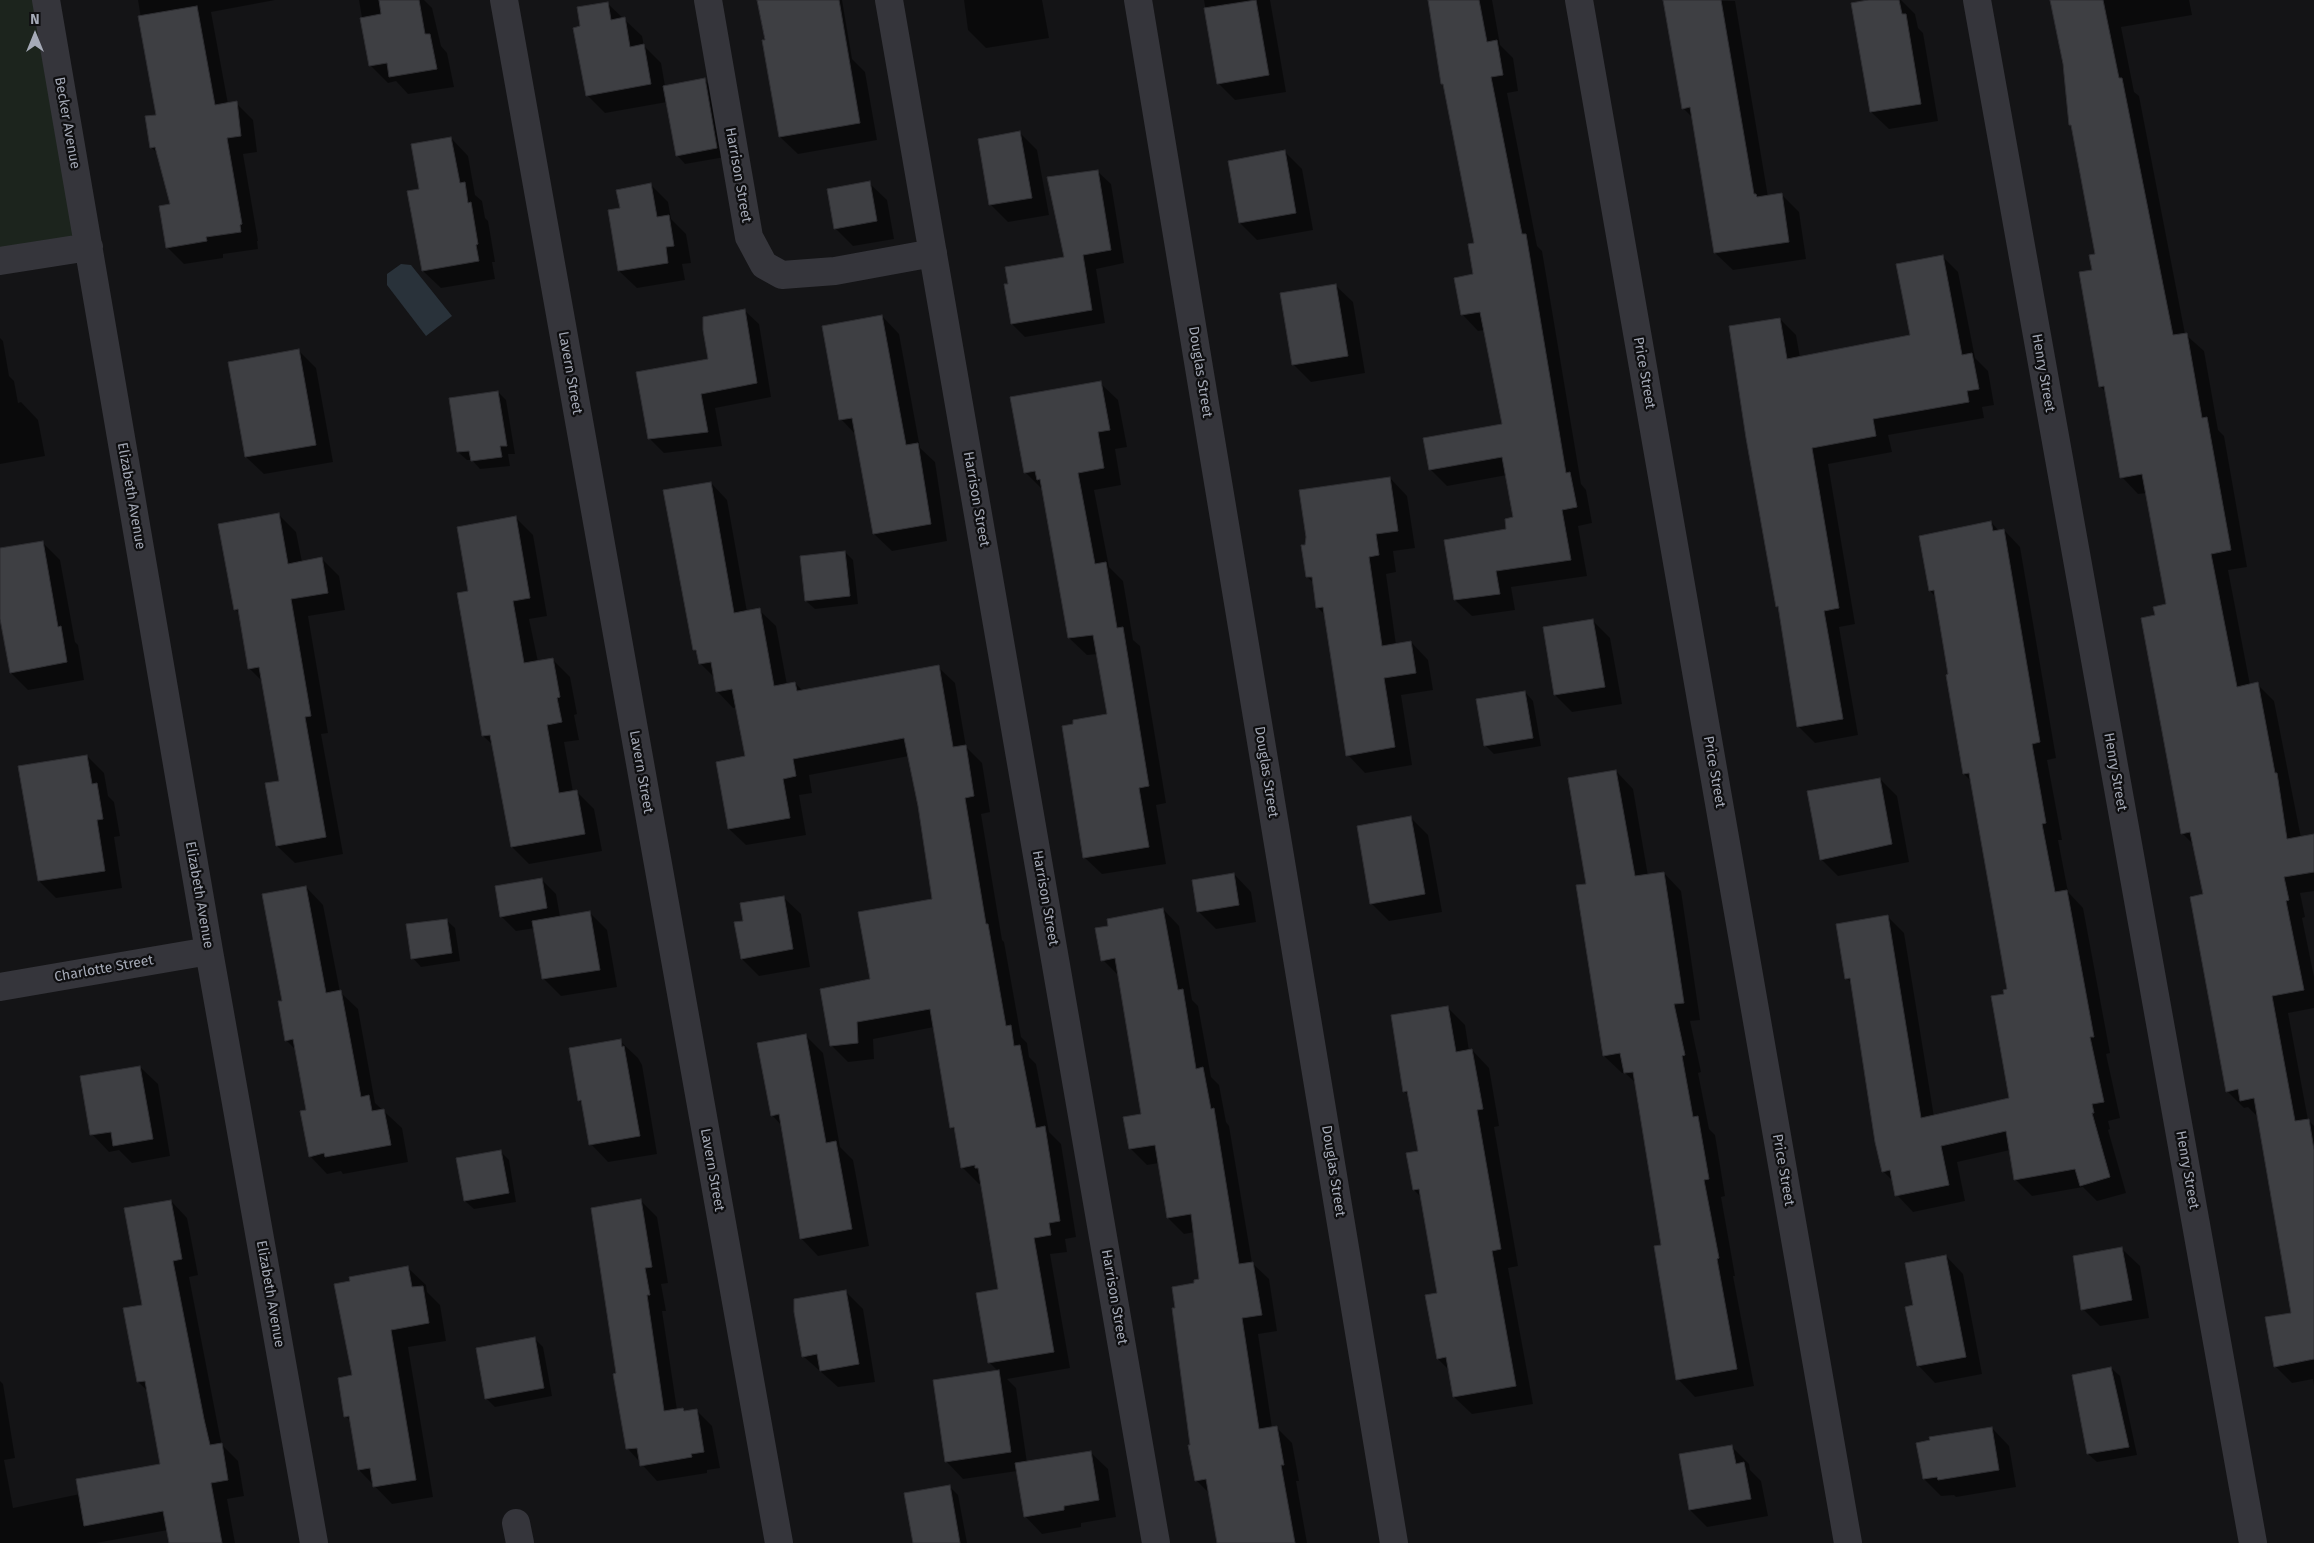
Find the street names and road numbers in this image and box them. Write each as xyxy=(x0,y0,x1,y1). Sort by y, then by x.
street label: Becker Avenue xyxy=(51,76,83,170)
street label: Harrison Street xyxy=(721,126,755,224)
street label: Douglas Street xyxy=(1184,325,1216,419)
street label: Lavern Street xyxy=(554,330,586,416)
street label: Henry Street xyxy=(2028,332,2058,414)
street label: Price Street xyxy=(1629,336,1659,410)
street label: Elizabeth Avenue xyxy=(113,441,149,551)
street label: Harrison Street xyxy=(959,450,993,548)
street label: Douglas Street xyxy=(1250,725,1282,819)
street label: Lavern Street xyxy=(625,729,657,815)
street label: Henry Street xyxy=(2100,731,2130,813)
street label: Price Street xyxy=(1699,735,1729,809)
street label: Elizabeth Avenue xyxy=(181,840,217,950)
street label: Harrison Street xyxy=(1028,849,1062,947)
street label: Charlotte Street xyxy=(53,952,155,986)
street label: Douglas Street xyxy=(1317,1124,1349,1218)
street label: Lavern Street xyxy=(696,1127,728,1213)
street label: Henry Street xyxy=(2172,1129,2202,1211)
street label: Price Street xyxy=(1768,1133,1798,1207)
street label: Elizabeth Avenue xyxy=(252,1239,288,1349)
street label: Harrison Street xyxy=(1097,1248,1131,1346)

